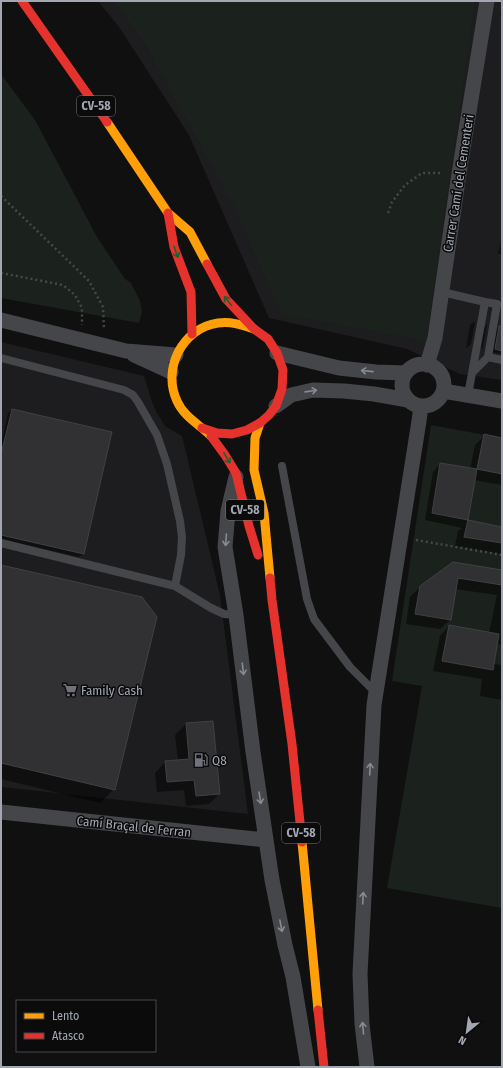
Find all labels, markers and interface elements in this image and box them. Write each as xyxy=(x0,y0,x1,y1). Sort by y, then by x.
road number: CV-58 xyxy=(77,96,115,116)
street label: Carrer Camí del Cementeri xyxy=(440,113,477,253)
one-way arrow xyxy=(173,245,180,258)
one-way arrow xyxy=(224,295,232,306)
one-way arrow xyxy=(361,367,374,375)
one-way arrow xyxy=(304,387,317,395)
one-way arrow xyxy=(223,452,231,464)
road number: CV-58 xyxy=(226,500,264,520)
one-way arrow xyxy=(222,533,229,546)
one-way arrow xyxy=(239,662,247,675)
supermarket icon: Family Cash xyxy=(62,682,78,698)
place label: Family Cash xyxy=(81,683,143,698)
fuel station icon: Q8 xyxy=(193,752,209,768)
place label: Q8 xyxy=(212,753,227,768)
one-way arrow xyxy=(367,763,374,776)
one-way arrow xyxy=(256,791,264,804)
street label: Camí Braçal de Ferran xyxy=(76,813,192,840)
road number: CV-58 xyxy=(282,823,320,843)
one-way arrow xyxy=(360,892,367,905)
one-way arrow xyxy=(277,919,285,932)
legend xyxy=(16,1000,156,1052)
text: Lento xyxy=(52,1009,79,1023)
north arrow xyxy=(447,1012,487,1052)
one-way arrow xyxy=(359,1022,366,1035)
text: Atasco xyxy=(52,1029,84,1043)
text: N xyxy=(456,1033,468,1048)

